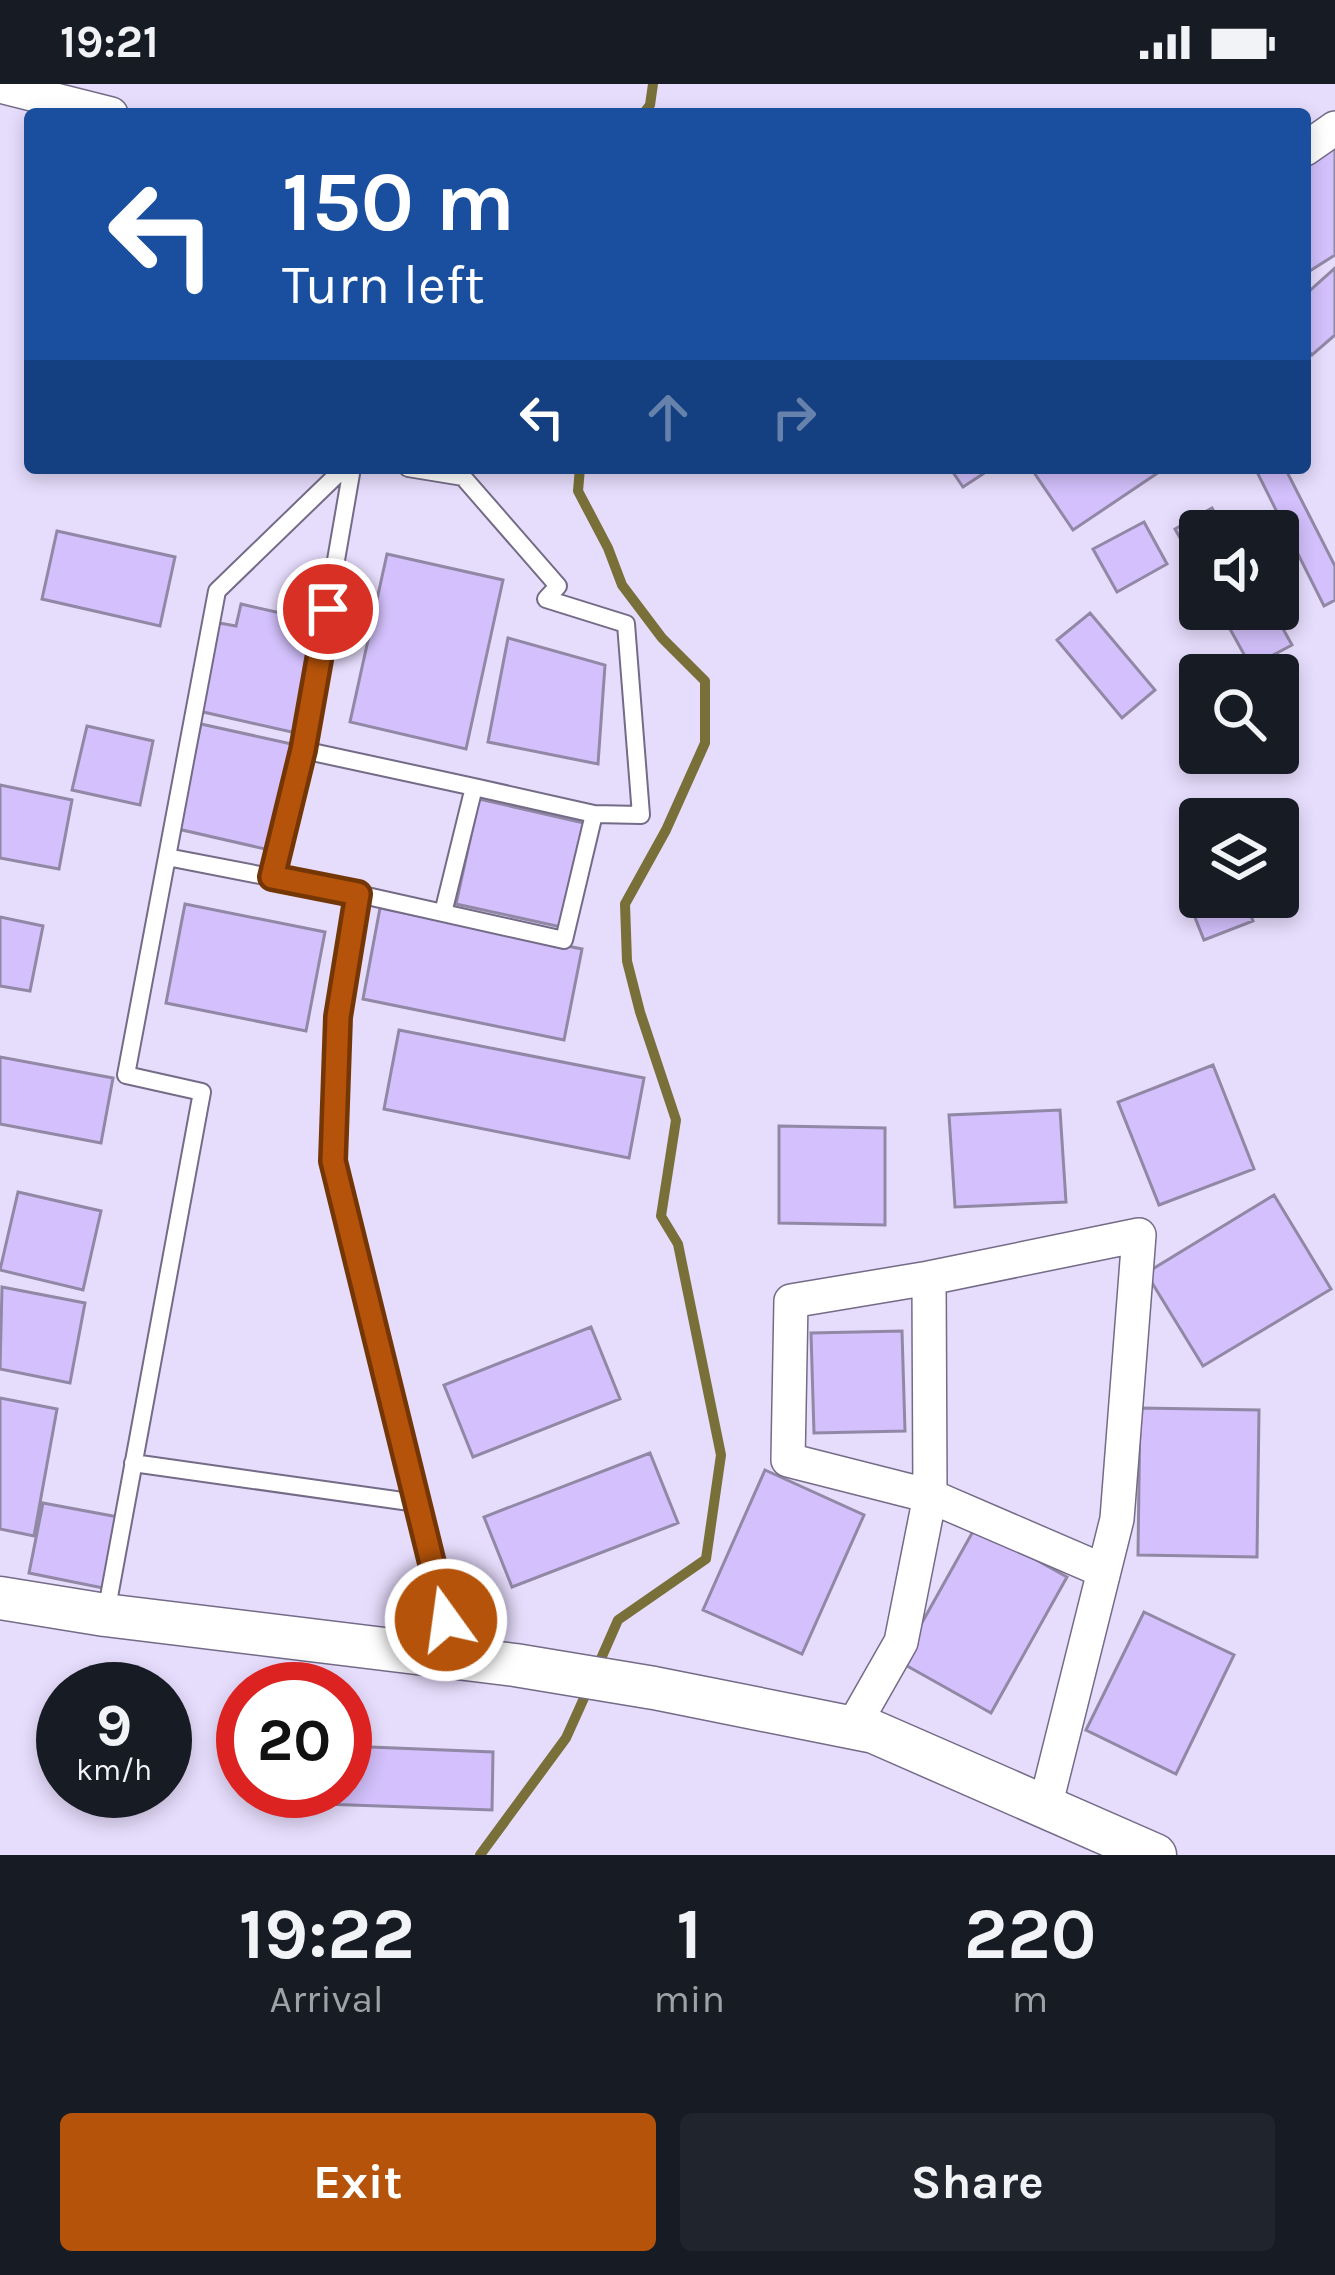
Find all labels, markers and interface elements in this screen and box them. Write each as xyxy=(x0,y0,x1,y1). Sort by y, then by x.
text: 19:21 xyxy=(60,16,159,68)
text: 150 m xyxy=(282,153,515,251)
icon: left xyxy=(84,156,240,312)
text: Turn left xyxy=(282,253,485,317)
icon: left xyxy=(509,384,575,450)
icon: ahead xyxy=(635,384,701,450)
icon: right xyxy=(761,384,827,450)
map controls xyxy=(1179,510,1299,918)
button: sound xyxy=(1179,510,1299,630)
pin xyxy=(277,558,379,660)
icon: arrive xyxy=(295,576,361,642)
button: search xyxy=(1179,654,1299,774)
button: layers xyxy=(1179,798,1299,918)
position arrow xyxy=(383,1557,509,1683)
speed limit sign: 20 xyxy=(216,1662,372,1818)
text: 9 xyxy=(96,1690,132,1760)
text: km/h xyxy=(76,1752,152,1788)
text: 19:22 xyxy=(239,1892,415,1976)
text: 1 xyxy=(676,1892,702,1976)
text: 220 xyxy=(964,1892,1096,1976)
text: Arrival xyxy=(270,1976,384,2022)
text: min xyxy=(653,1976,725,2022)
text: m xyxy=(1012,1976,1048,2022)
button: Exit xyxy=(60,2113,656,2251)
button: Share xyxy=(680,2113,1275,2251)

